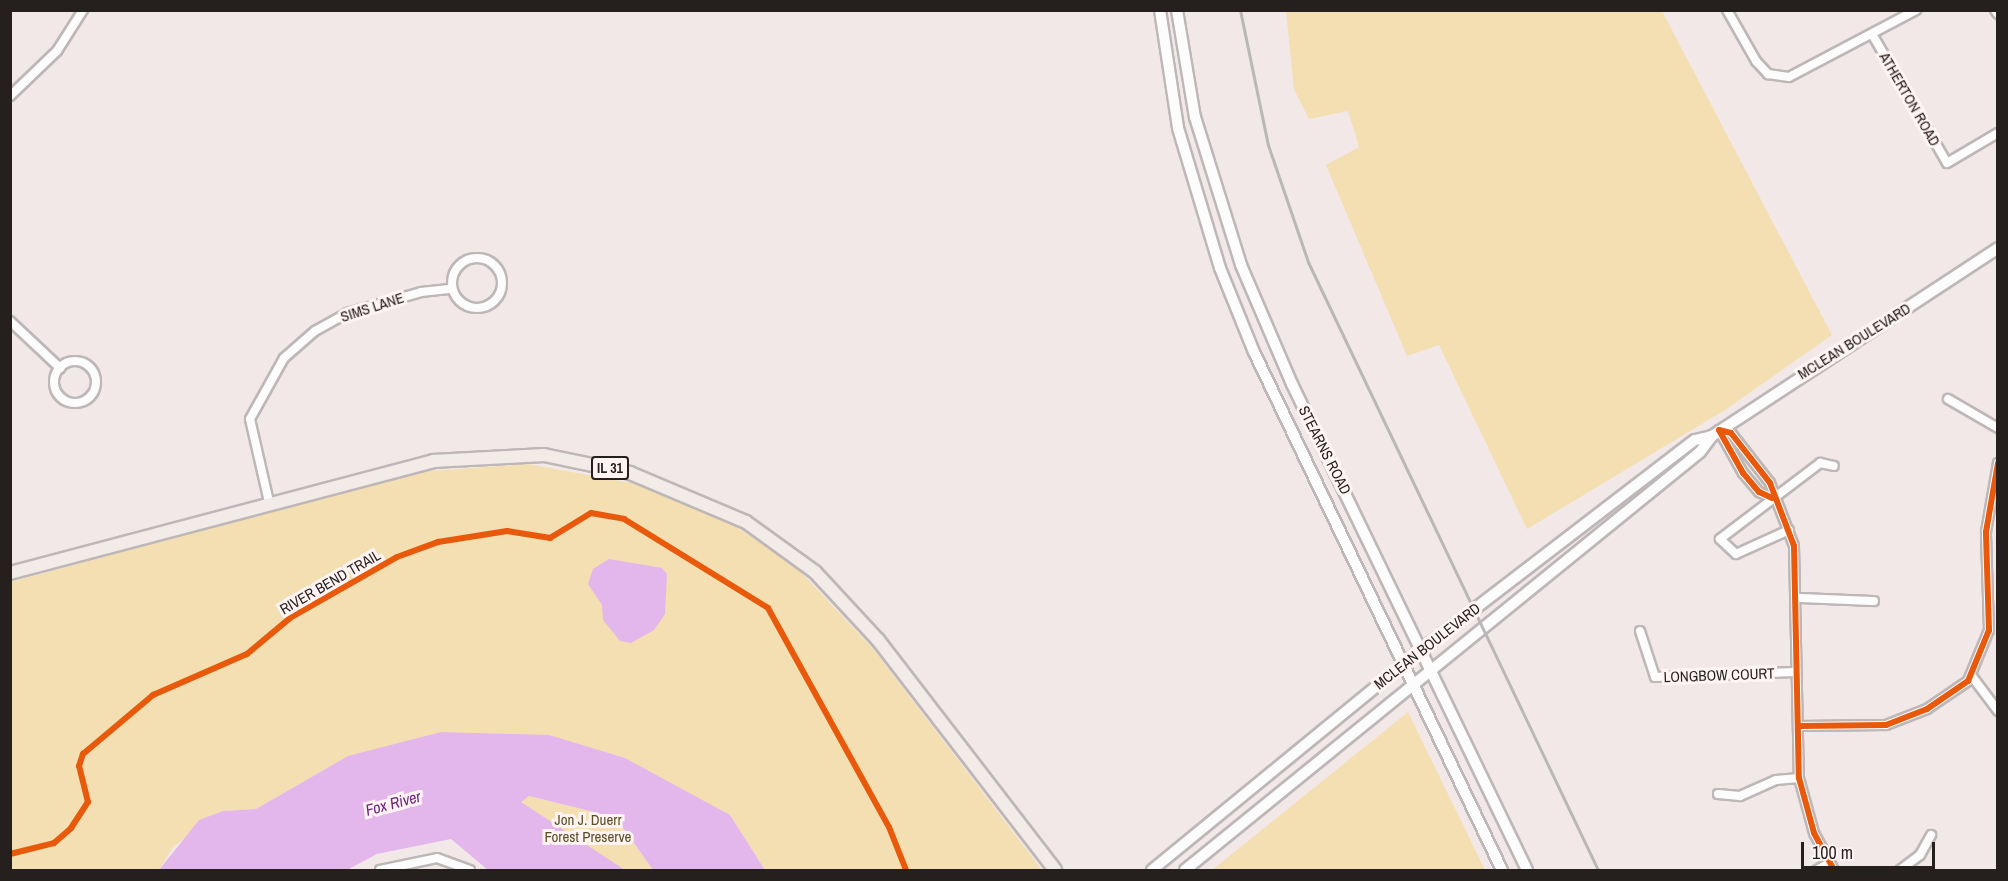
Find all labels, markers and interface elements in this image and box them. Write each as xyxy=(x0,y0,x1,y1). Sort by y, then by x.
street label: ATHERTON ROAD xyxy=(1876,49,1944,149)
street label: SIMS LANE xyxy=(338,288,406,326)
street label: MCLEAN BOULEVARD xyxy=(1794,299,1914,383)
street label: STEARNS ROAD xyxy=(1295,403,1355,497)
road number: IL 31 xyxy=(590,457,630,479)
street label: RIVER BEND TRAIL xyxy=(276,546,384,618)
street label: MCLEAN BOULEVARD xyxy=(1370,599,1484,693)
street label: LONGBOW COURT xyxy=(1663,664,1775,686)
water label: Fox River xyxy=(363,786,423,820)
park label: Jon J. Duerr Forest Preserve xyxy=(545,810,631,845)
scale bar xyxy=(1804,830,1938,868)
text: 100 m xyxy=(1812,840,1853,865)

